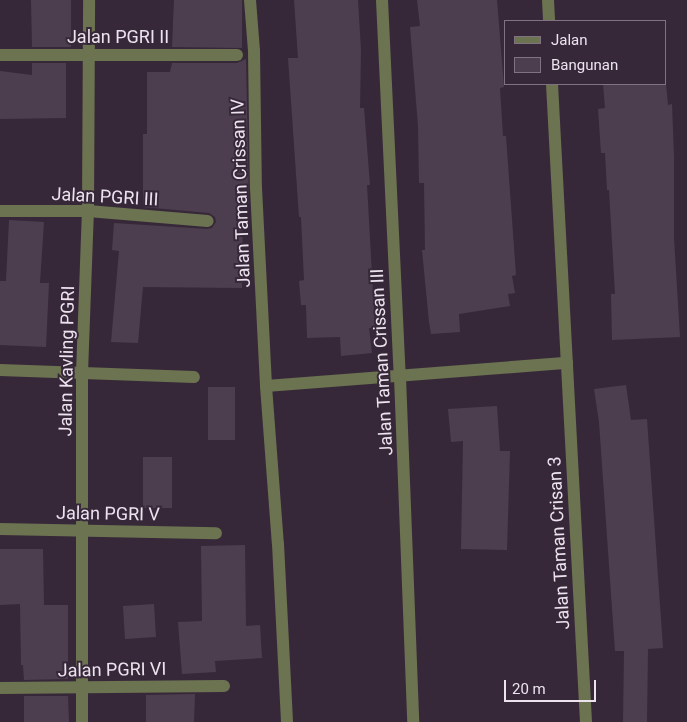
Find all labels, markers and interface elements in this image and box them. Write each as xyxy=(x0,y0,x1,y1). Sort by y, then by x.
legend xyxy=(504,20,667,85)
street label: Jalan PGRI II xyxy=(67,26,169,48)
text: Jalan xyxy=(551,31,588,49)
text: Bangunan xyxy=(551,56,618,74)
street label: Jalan Taman Crissan IV xyxy=(227,98,255,288)
street label: Jalan PGRI III xyxy=(51,183,159,211)
street label: Jalan Taman Crissan III xyxy=(366,268,398,456)
street label: Jalan Kavling PGRI xyxy=(55,285,79,437)
street label: Jalan Taman Crisan 3 xyxy=(544,456,574,630)
street label: Jalan PGRI V xyxy=(56,502,160,526)
street label: Jalan PGRI VI xyxy=(57,658,167,682)
scale bar xyxy=(507,670,600,702)
text: 20 m xyxy=(512,680,546,698)

